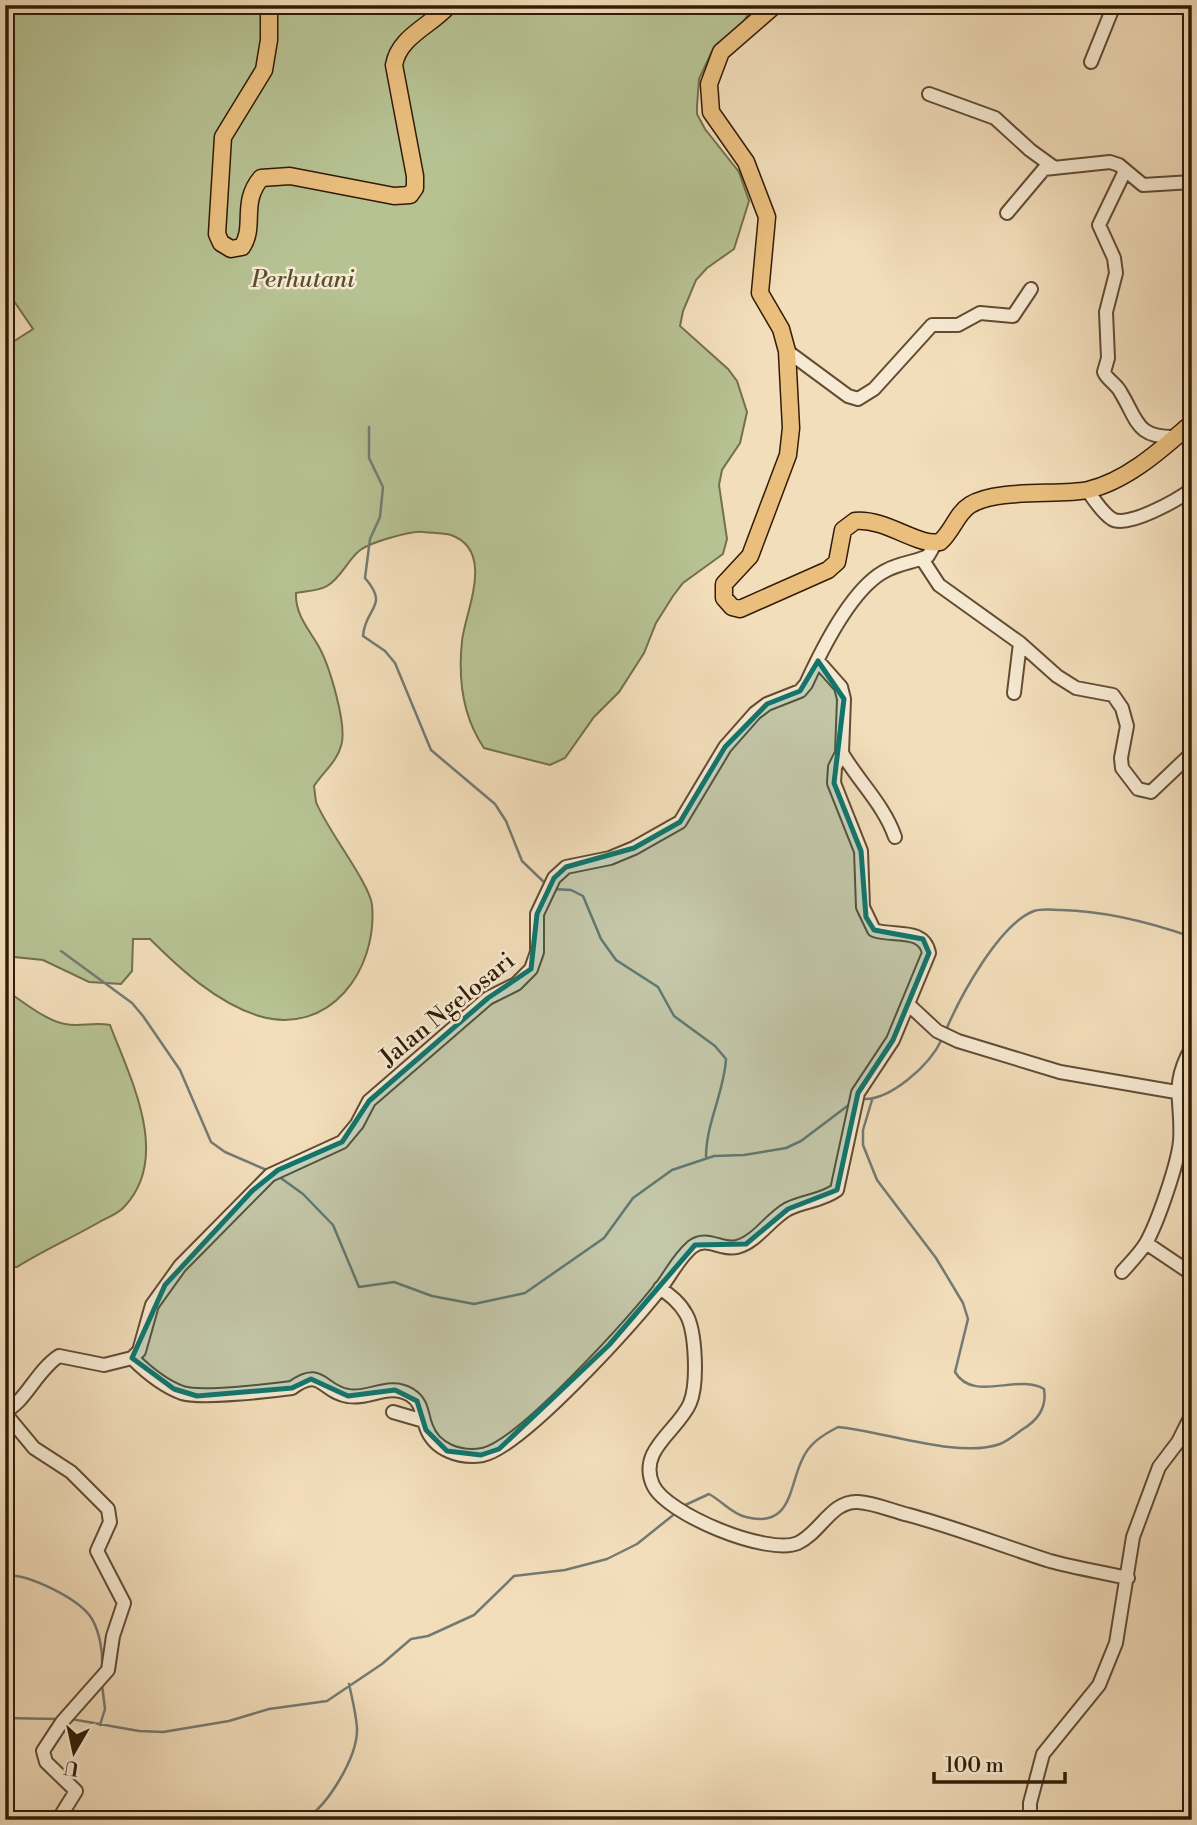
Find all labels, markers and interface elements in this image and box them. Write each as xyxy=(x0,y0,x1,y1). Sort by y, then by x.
park label: Perhutani xyxy=(250,265,355,295)
street label: Jalan Ngelosari xyxy=(373,946,521,1074)
north arrow xyxy=(38,1716,108,1786)
scale bar xyxy=(934,1741,1066,1785)
text: 100 m xyxy=(945,1753,1004,1779)
text: U xyxy=(62,1755,81,1781)

